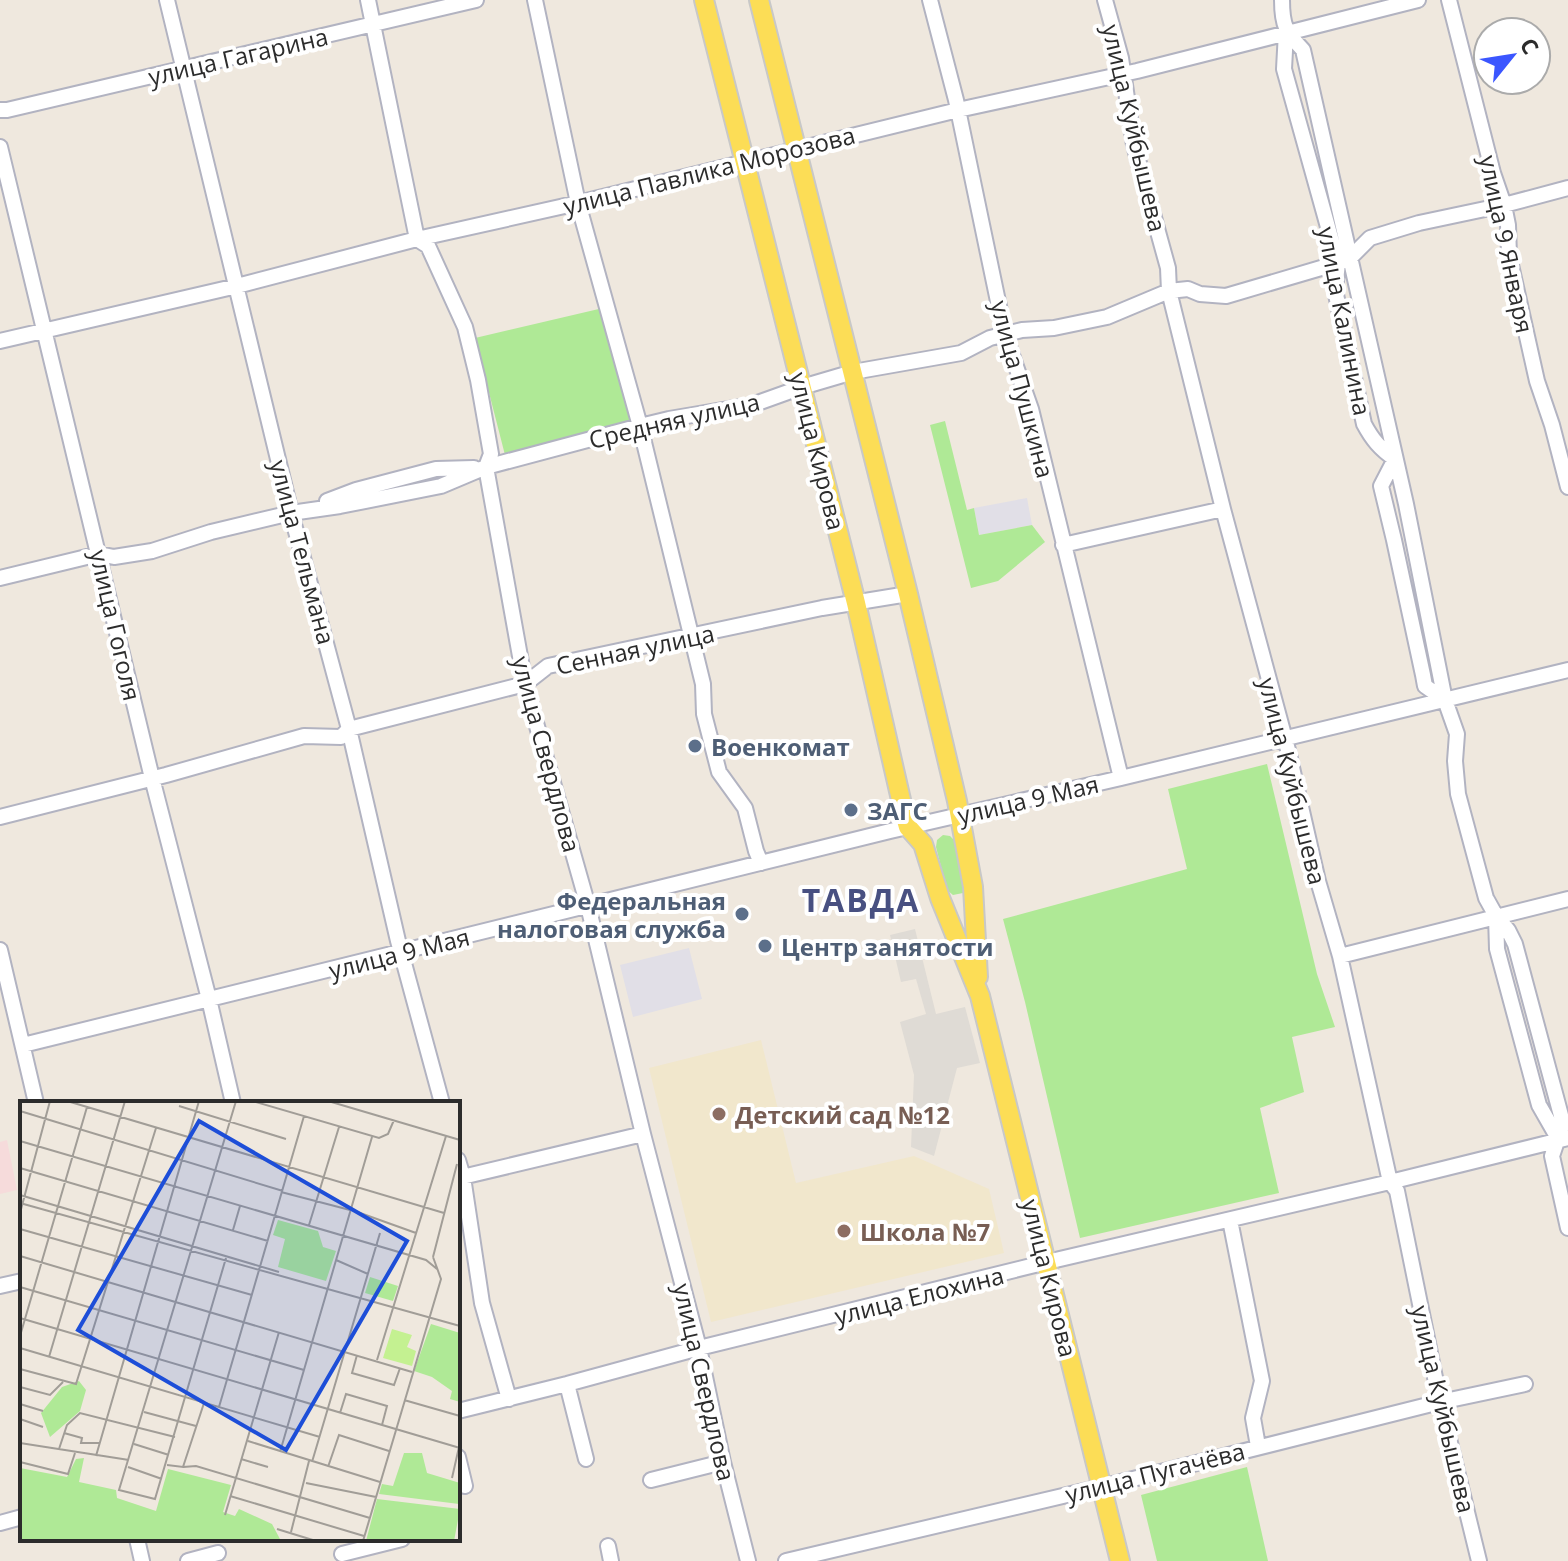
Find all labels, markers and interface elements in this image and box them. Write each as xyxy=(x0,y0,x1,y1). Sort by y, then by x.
north arrow xyxy=(1472,16,1552,96)
street label: улица Гагарина xyxy=(145,19,331,93)
street label: улица Куйбышева xyxy=(1095,21,1175,235)
text: С xyxy=(1514,32,1547,59)
street label: улица Павлика Морозова xyxy=(560,118,858,222)
street label: улица 9 Января xyxy=(1472,152,1542,336)
street label: улица Калинина xyxy=(1311,224,1379,418)
street label: улица Пушкина xyxy=(983,297,1063,481)
street label: улица Кирова xyxy=(782,369,854,533)
street label: Средняя улица xyxy=(585,384,763,456)
street label: улица Тельмана xyxy=(263,456,343,648)
street label: улица Гоголя xyxy=(83,546,149,704)
street label: Сенная улица xyxy=(553,616,717,682)
street label: улица Свердлова xyxy=(505,652,589,856)
street label: улица Куйбышева xyxy=(1251,674,1335,888)
place label: Военкомат xyxy=(711,730,850,763)
marker: Военкомат xyxy=(686,737,704,755)
street label: улица 9 Мая xyxy=(954,767,1102,831)
place label: ЗАГС xyxy=(867,794,928,827)
marker: ЗАГС xyxy=(842,801,860,819)
district label: ТАВДА xyxy=(802,878,920,921)
place label: Федеральная налоговая служба xyxy=(497,884,726,945)
marker: Федеральная налоговая служба xyxy=(733,905,751,923)
street label: улица 9 Мая xyxy=(325,920,473,986)
place label: Центр занятости xyxy=(781,930,993,963)
marker: Центр занятости xyxy=(756,937,774,955)
place label: Детский сад №12 xyxy=(735,1098,950,1131)
inset map xyxy=(20,1101,460,1541)
marker: Детский сад №12 xyxy=(710,1105,728,1123)
street label: улица Кирова xyxy=(1014,1196,1086,1360)
place label: Школа №7 xyxy=(860,1215,990,1248)
marker: Школа №7 xyxy=(835,1222,853,1240)
street label: улица Елохина xyxy=(831,1258,1007,1332)
street label: улица Свердлова xyxy=(666,1280,744,1484)
street label: улица Куйбышева xyxy=(1404,1302,1484,1516)
street label: улица Пугачёва xyxy=(1062,1434,1248,1510)

